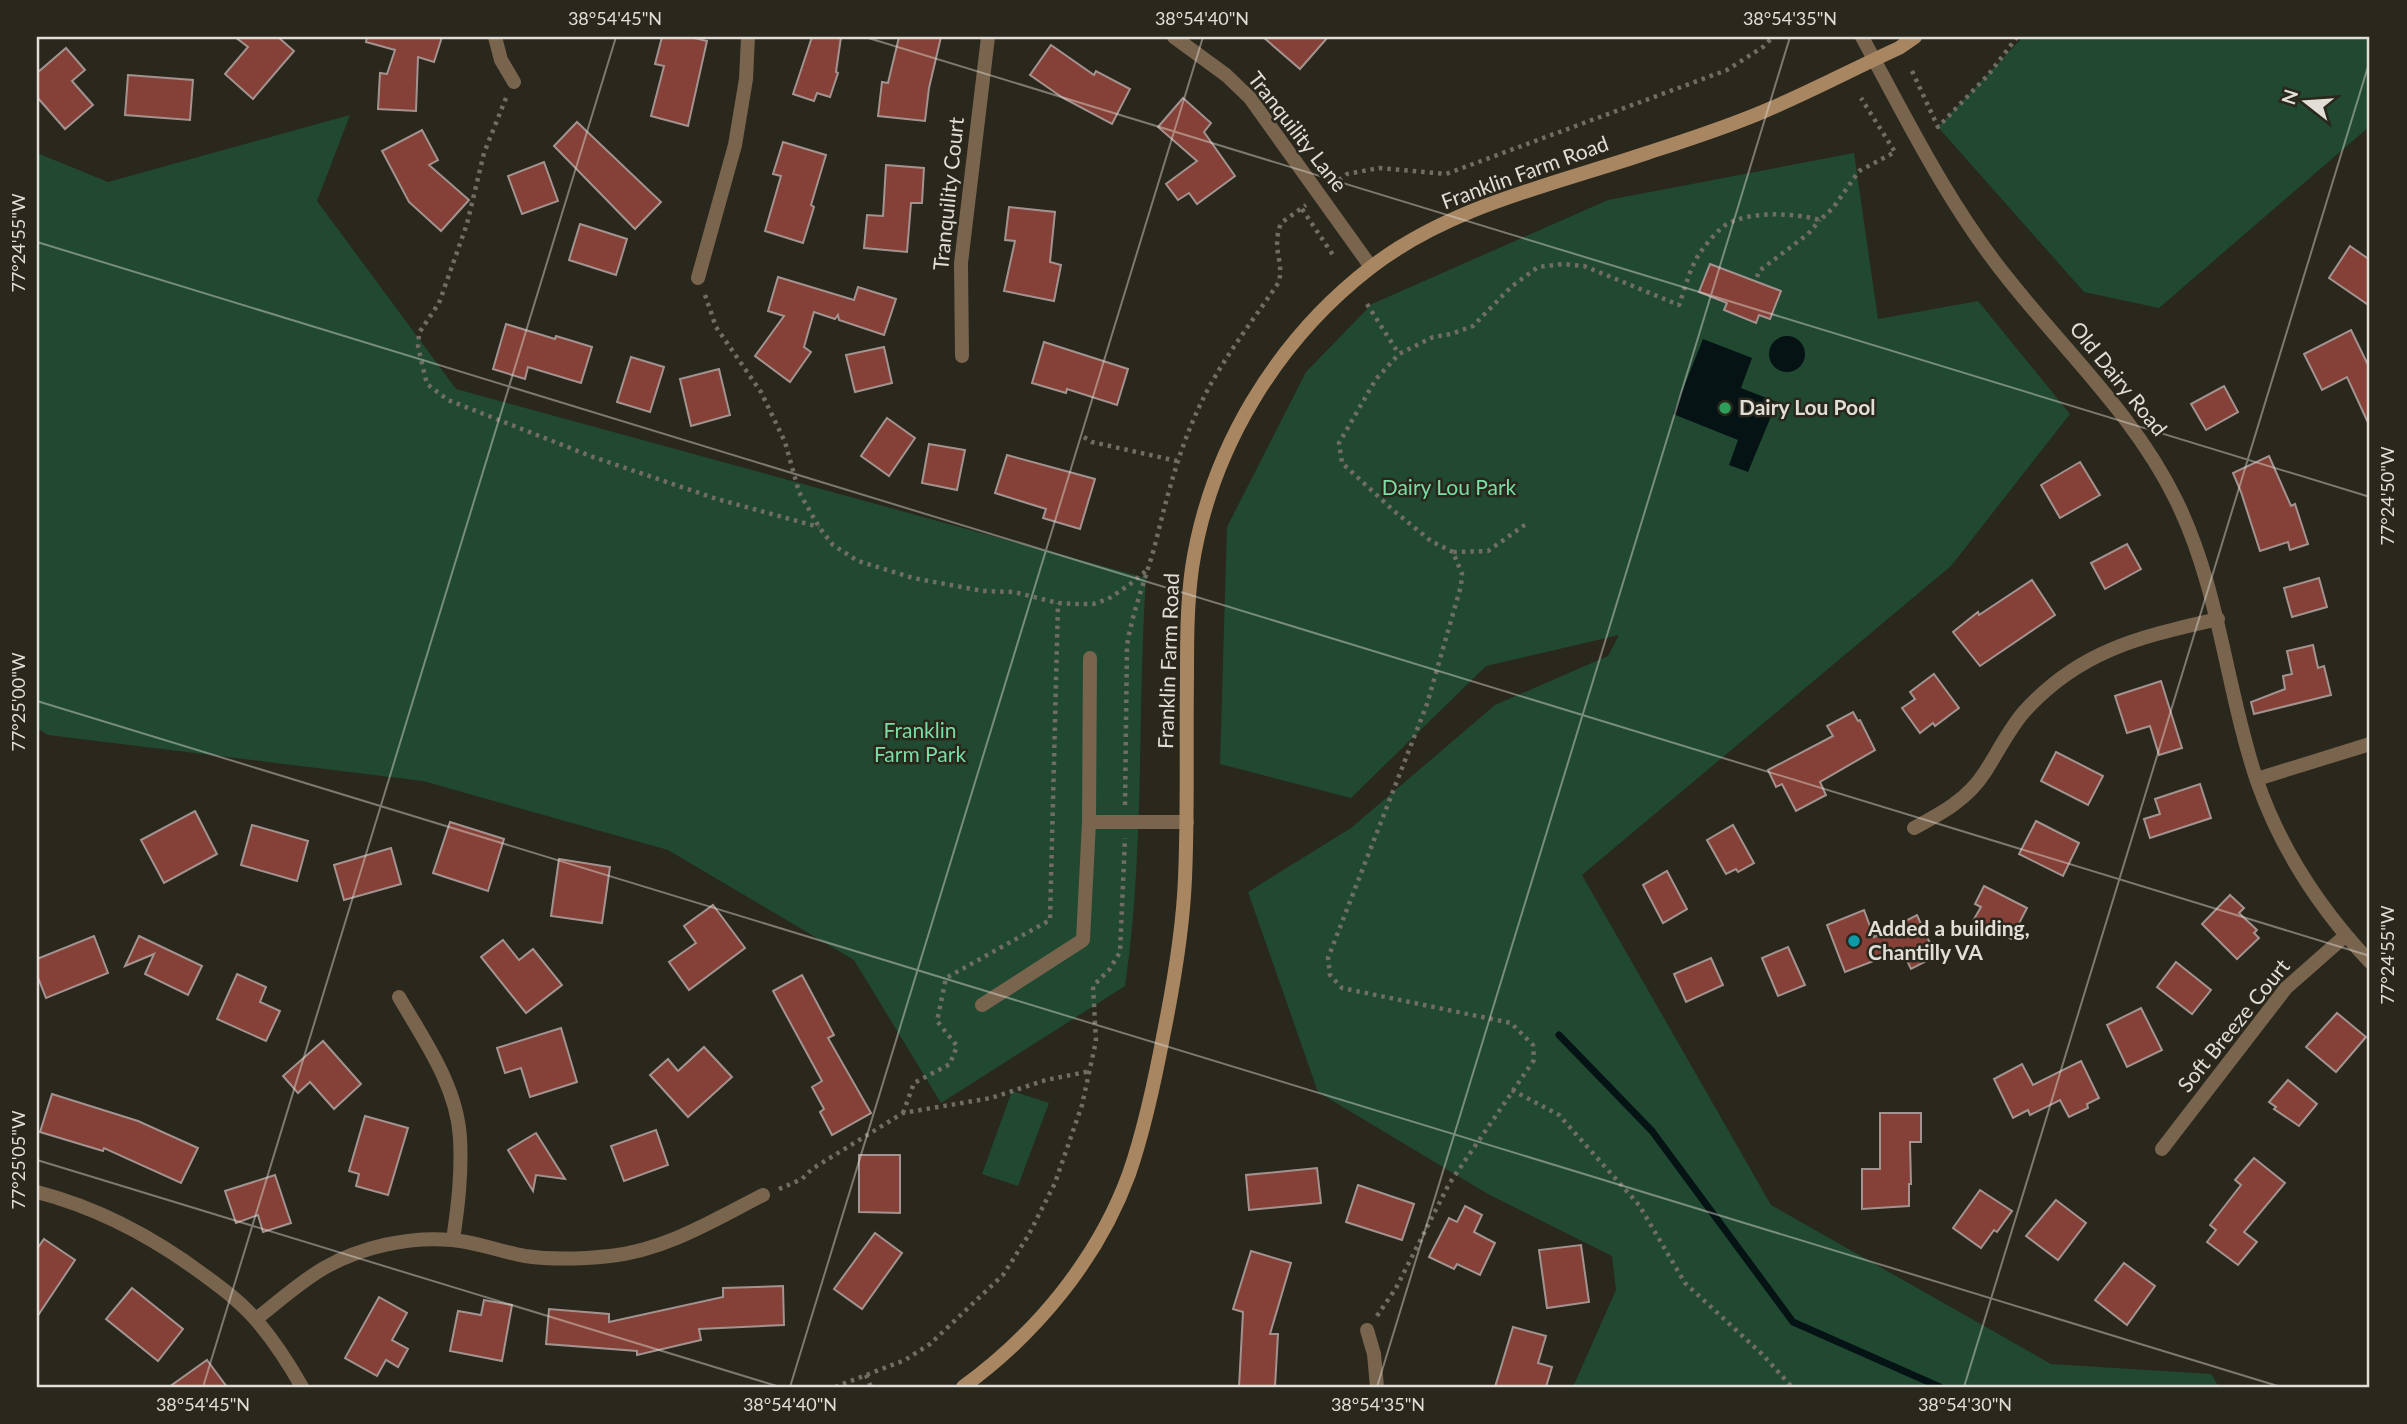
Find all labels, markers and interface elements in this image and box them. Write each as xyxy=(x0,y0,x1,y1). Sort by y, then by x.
text: 38°54'45"N xyxy=(568,7,662,29)
text: 38°54'40"N xyxy=(1155,7,1249,29)
text: 38°54'35"N xyxy=(1743,7,1837,29)
street label: Tranquility Lane xyxy=(1244,66,1353,196)
north arrow xyxy=(2270,66,2340,136)
text: N xyxy=(2276,87,2302,107)
street label: Tranquility Court xyxy=(927,115,968,272)
street label: Franklin Farm Road xyxy=(1437,130,1611,213)
text: 77°24'55"W xyxy=(7,193,29,293)
street label: Old Dairy Road xyxy=(2065,316,2173,440)
place label: Dairy Lou Pool xyxy=(1739,394,1875,419)
marker: Dairy Lou Pool xyxy=(1717,400,1733,416)
text: 77°24'50"W xyxy=(2376,446,2398,546)
park label: Dairy Lou Park xyxy=(1382,474,1517,499)
street label: Franklin Farm Road xyxy=(1152,573,1183,749)
text: 77°25'00"W xyxy=(7,652,29,752)
park label: Franklin Farm Park xyxy=(874,717,966,766)
text: 77°24'55"W xyxy=(2376,905,2398,1005)
place label: Added a building, Chantilly VA xyxy=(1867,915,2030,964)
marker: Added a building, Chantilly VA xyxy=(1846,933,1862,949)
street label: Soft Breeze Court xyxy=(2172,953,2294,1097)
text: 77°25'05"W xyxy=(7,1110,29,1210)
text: 38°54'45"N xyxy=(156,1393,250,1415)
text: 38°54'40"N xyxy=(743,1393,837,1415)
text: 38°54'35"N xyxy=(1331,1393,1425,1415)
text: 38°54'30"N xyxy=(1918,1393,2012,1415)

